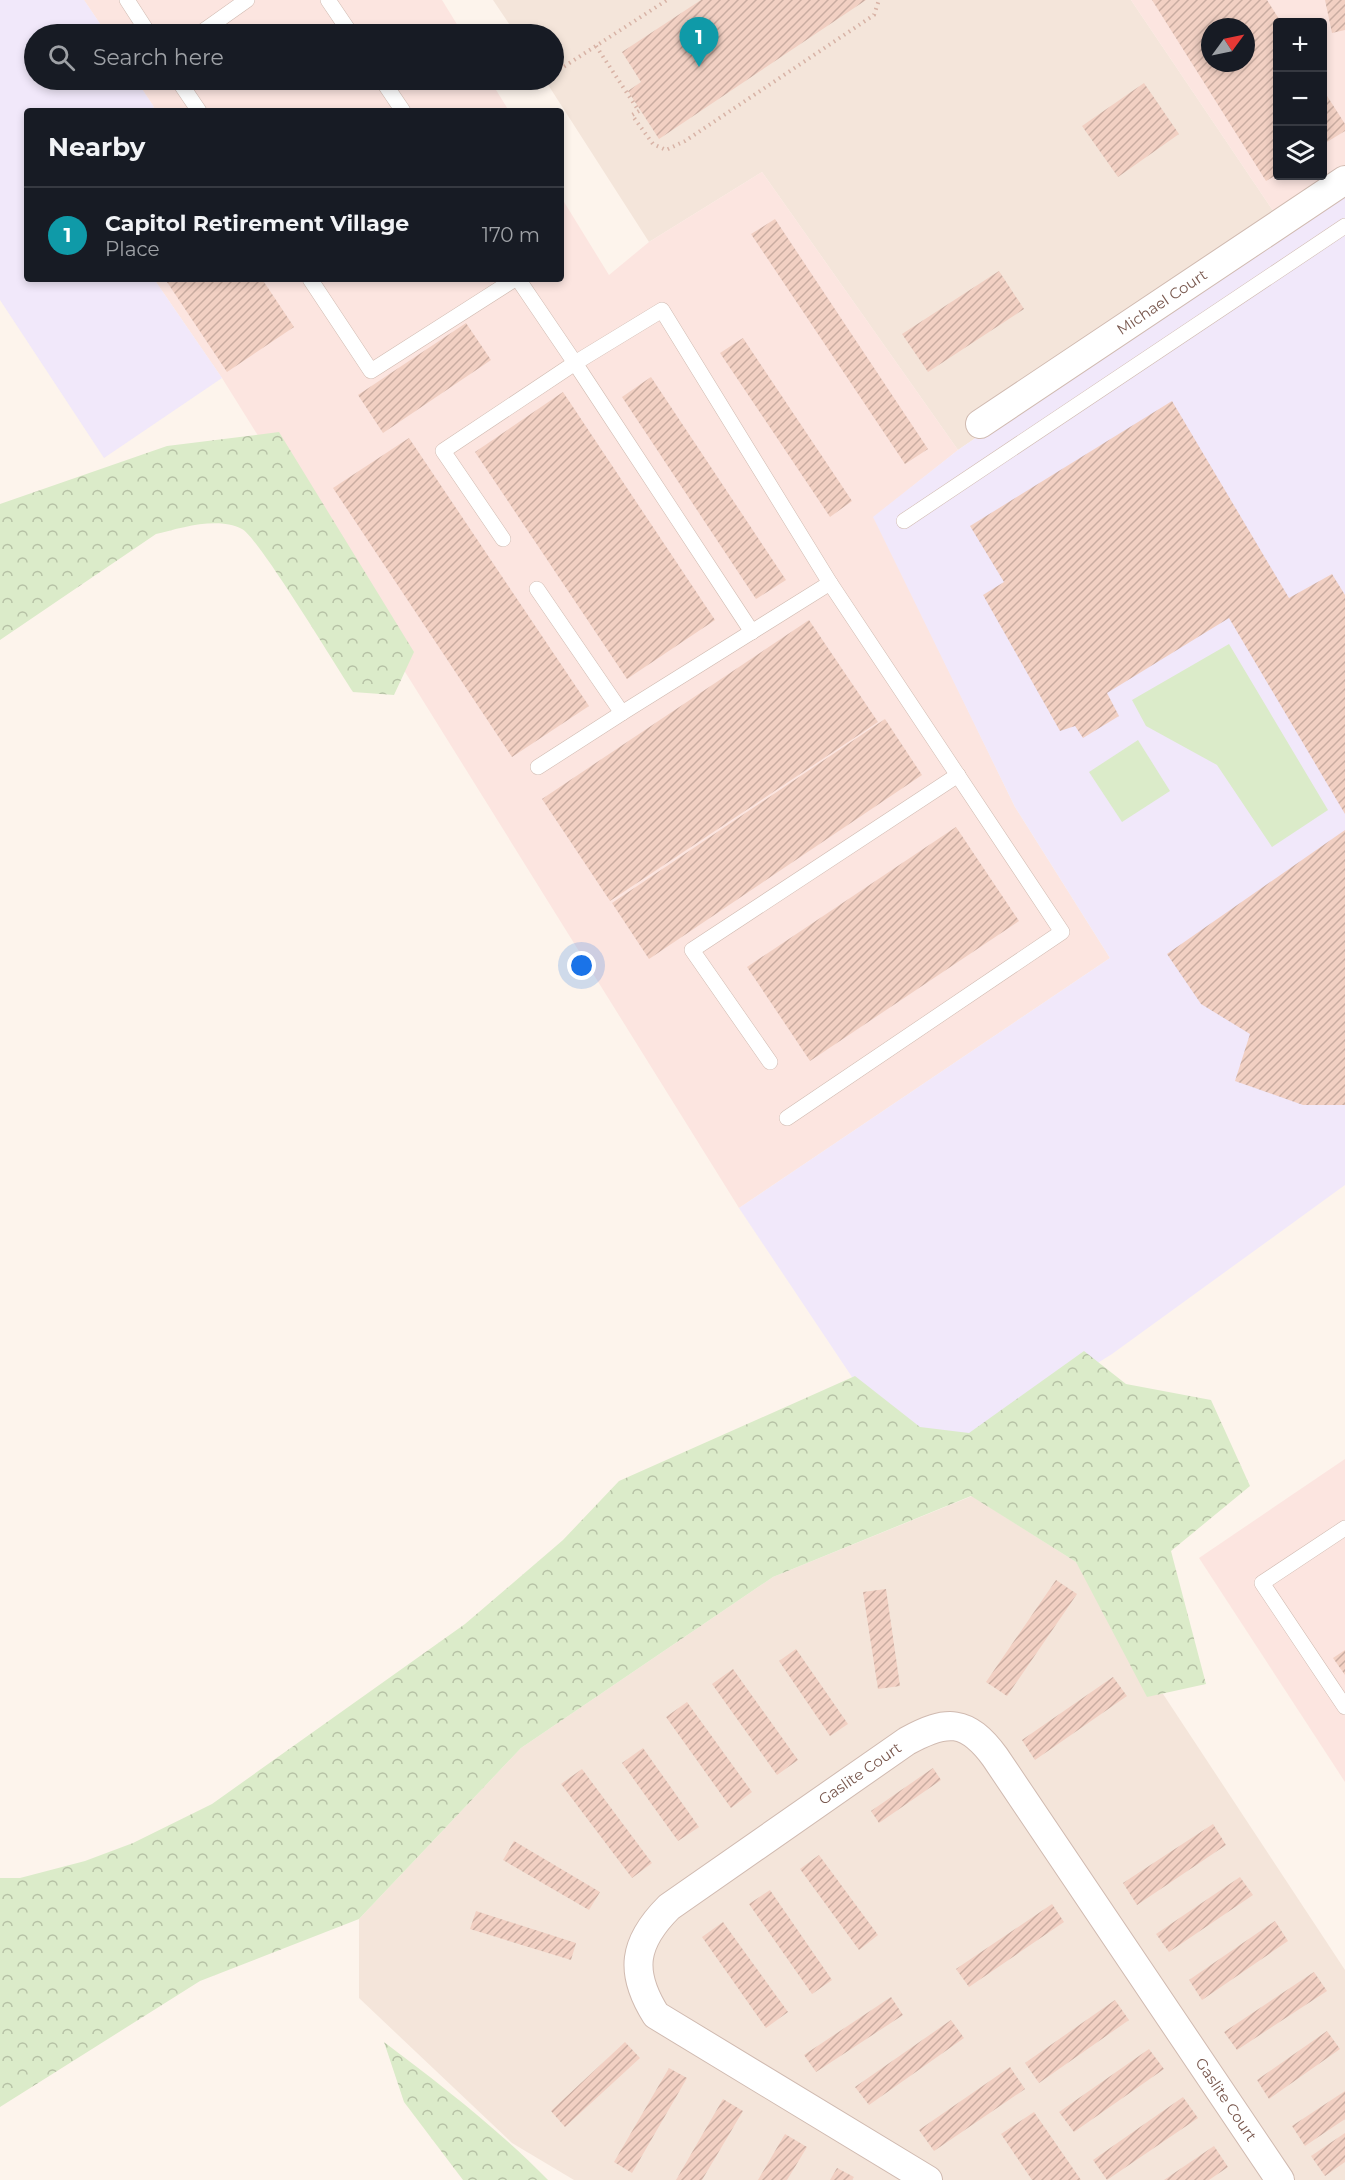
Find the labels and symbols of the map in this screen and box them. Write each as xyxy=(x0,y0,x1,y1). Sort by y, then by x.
pin: 1 xyxy=(680,17,718,67)
north arrow xyxy=(1201,18,1255,72)
street label: Michael Court xyxy=(1113,265,1211,339)
your location xyxy=(567,951,596,980)
street label: Gaslite Court xyxy=(815,1738,905,1809)
street label: Gaslite Court xyxy=(1191,2054,1261,2145)

